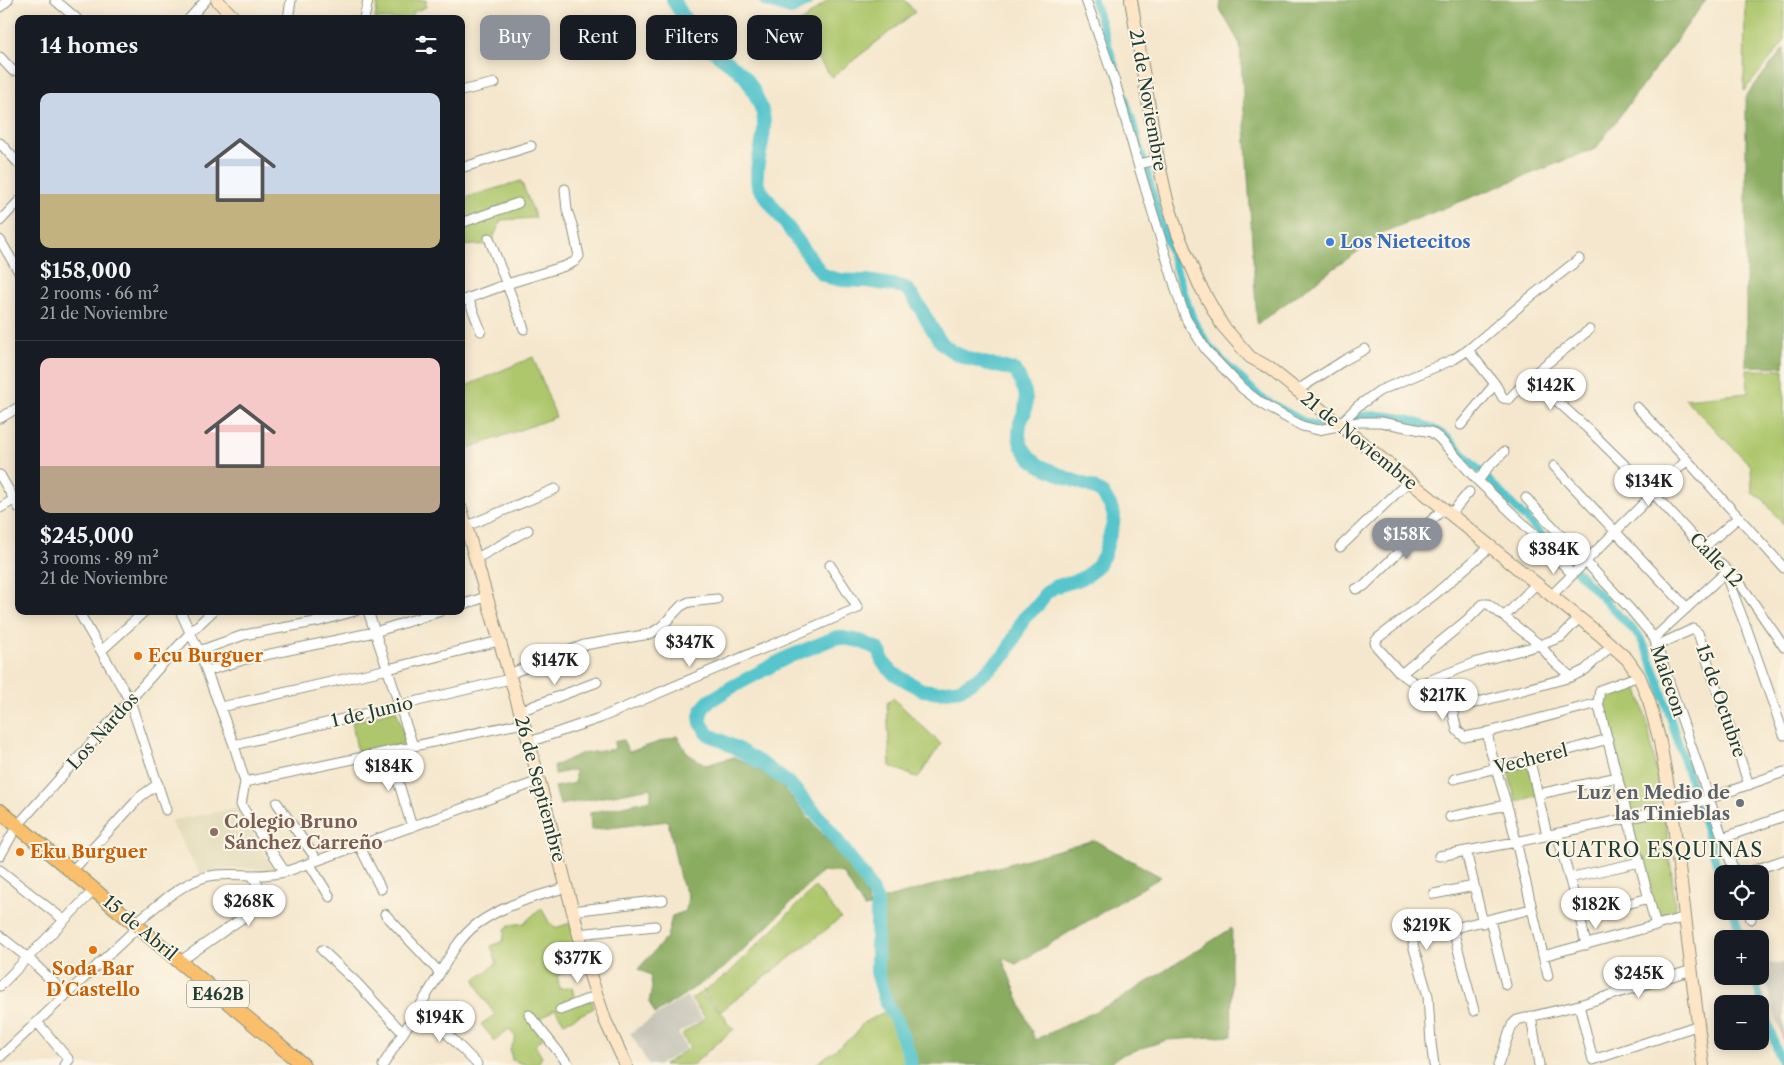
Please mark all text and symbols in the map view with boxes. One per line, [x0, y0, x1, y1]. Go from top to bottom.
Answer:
chip: Buy [480, 15, 550, 60]
chip: Rent [560, 15, 636, 60]
chip: Filters [646, 15, 737, 60]
chip: New [747, 15, 822, 60]
street label: 21 de Noviembre [1125, 27, 1171, 173]
icon: filters [412, 31, 440, 59]
text: 14 homes [40, 33, 138, 58]
icon: home [195, 125, 285, 215]
place label: Los Nietecitos [1340, 231, 1471, 253]
marker: Los Nietecitos [1324, 236, 1336, 248]
text: $158,000 [40, 258, 131, 283]
text: 2 rooms · 66 m² [40, 283, 159, 303]
text: 21 de Noviembre [40, 303, 168, 323]
pin: $142K [1516, 368, 1586, 411]
text: $142K [1527, 375, 1575, 395]
street label: 21 de Noviembre [1296, 387, 1422, 495]
icon: home [195, 391, 285, 481]
pin: $134K [1614, 464, 1684, 507]
text: $134K [1625, 471, 1673, 491]
pin: $158K [1372, 518, 1442, 560]
text: $245,000 [40, 523, 134, 548]
text: $158K [1383, 524, 1431, 544]
street label: Calle 12 [1685, 528, 1747, 592]
pin: $384K [1519, 532, 1589, 575]
text: $384K [1529, 539, 1579, 559]
text: 3 rooms · 89 m² [40, 548, 159, 568]
text: 21 de Noviembre [40, 568, 168, 588]
pin: $347K [655, 626, 725, 668]
text: $347K [666, 632, 714, 652]
street label: Malecon [1645, 642, 1691, 720]
street label: 15 de Octubre [1691, 642, 1751, 760]
pin: $147K [520, 644, 590, 686]
place label: Ecu Burguer [148, 645, 263, 667]
marker: Ecu Burguer [132, 650, 144, 662]
text: $147K [532, 650, 578, 670]
pin: $217K [1408, 678, 1478, 721]
text: $217K [1420, 685, 1466, 705]
street label: Los Nardos [63, 688, 143, 774]
street label: 1 de Junio [329, 692, 415, 732]
street label: 26 de Septiembre [510, 713, 570, 865]
street label: Vecherel [1491, 739, 1570, 779]
pin: $184K [354, 750, 424, 792]
text: $184K [365, 756, 413, 776]
place label: Luz en Medio de las Tinieblas [1577, 782, 1730, 825]
marker: Luz en Medio de las Tinieblas [1734, 797, 1746, 809]
place label: Colegio Bruno Sánchez Carreño [224, 811, 383, 854]
marker: Colegio Bruno Sánchez Carreño [208, 826, 220, 838]
district label: CUATRO ESQUINAS [1545, 838, 1763, 862]
place label: Eku Burguer [30, 841, 147, 863]
marker: Eku Burguer [14, 846, 26, 858]
map controls [1714, 865, 1769, 1050]
button: locate [1714, 865, 1769, 920]
pin: $268K [214, 884, 284, 927]
pin: $182K [1561, 888, 1631, 930]
street label: 15 de Abril [99, 891, 181, 965]
text: $268K [224, 891, 274, 911]
text: $182K [1572, 894, 1620, 914]
pin: $219K [1392, 908, 1462, 951]
text: $219K [1403, 915, 1451, 935]
button: + [1714, 930, 1769, 985]
pin: $377K [543, 942, 613, 984]
marker: Soda Bar D´Castello [87, 944, 99, 956]
text: $377K [554, 948, 602, 968]
pin: $245K [1604, 956, 1674, 999]
place label: Soda Bar D´Castello [46, 958, 140, 1001]
text: $245K [1614, 963, 1664, 983]
road number: E462B [187, 981, 249, 1008]
button: − [1714, 995, 1769, 1050]
pin: $194K [405, 1000, 475, 1043]
text: $194K [416, 1007, 464, 1027]

